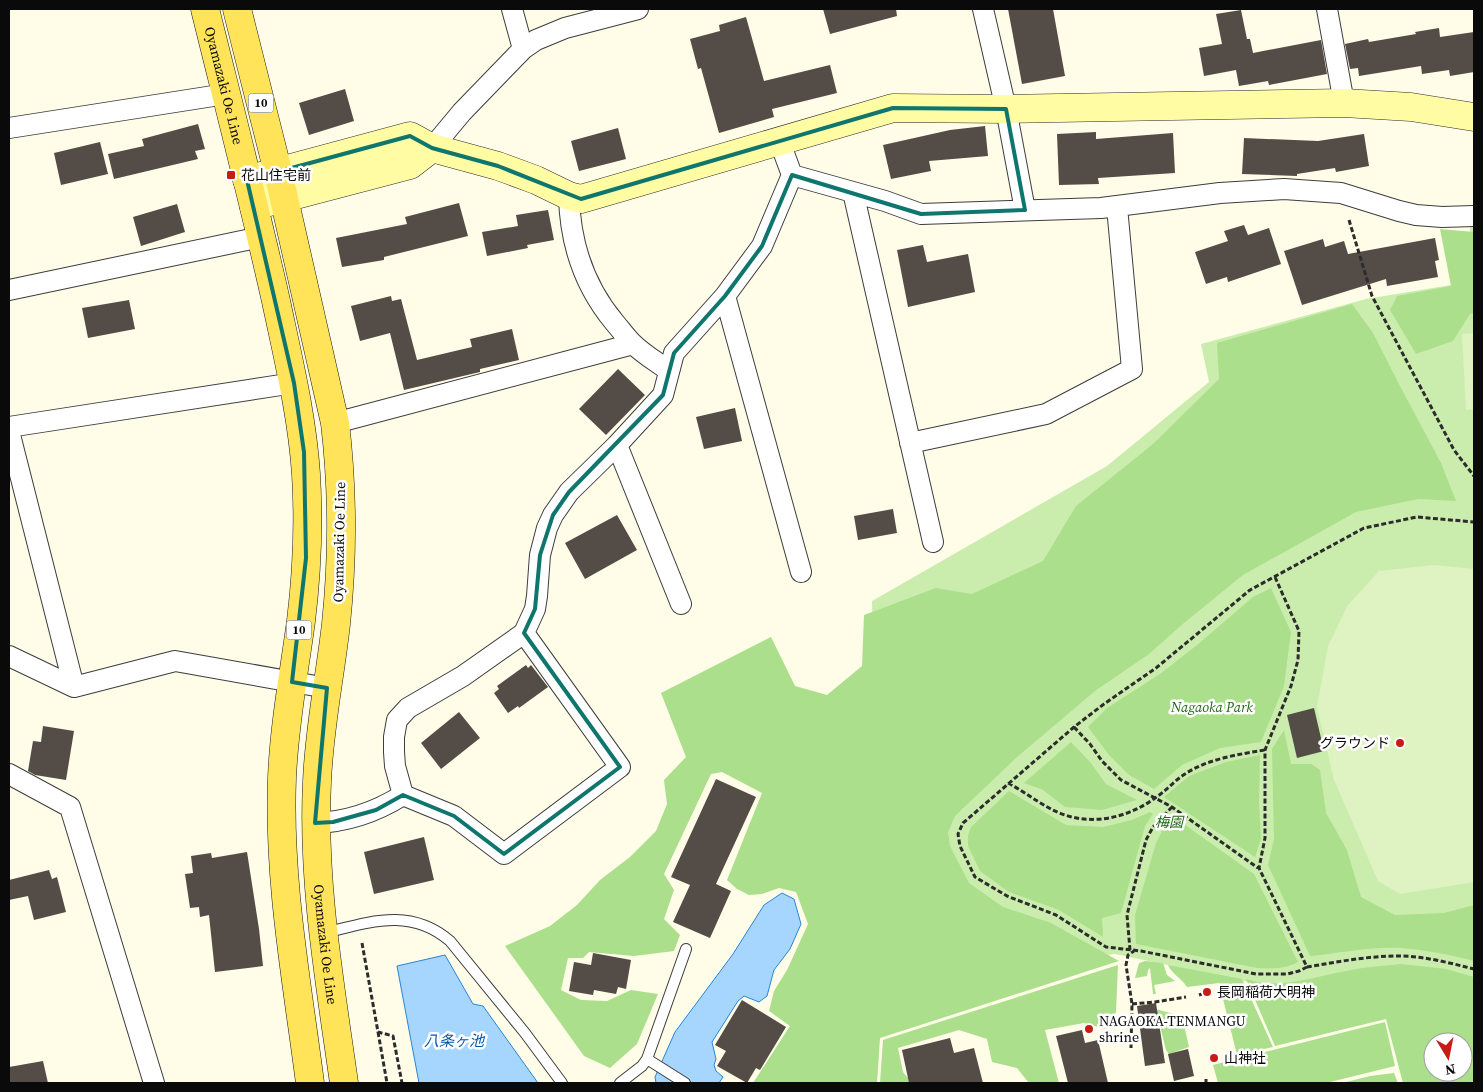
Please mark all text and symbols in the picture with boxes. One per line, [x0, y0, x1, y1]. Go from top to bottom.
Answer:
street label: Oyamazaki Oe Line [200, 25, 248, 147]
road number: 10 [248, 94, 274, 112]
place label: 花山住宅前 [241, 165, 311, 185]
marker: 花山住宅前 [225, 169, 237, 181]
street label: Oyamazaki Oe Line [328, 481, 350, 603]
road number: 10 [286, 620, 312, 640]
park label: Nagaoka Park [1170, 697, 1253, 717]
place label: グラウンド [1320, 733, 1390, 753]
marker: グラウンド [1394, 737, 1406, 749]
park label: 梅園 [1155, 812, 1185, 832]
street label: Oyamazaki Oe Line [309, 884, 343, 1006]
place label: 長岡稲荷大明神 [1217, 982, 1315, 1002]
marker: 長岡稲荷大明神 [1201, 986, 1213, 998]
place label: NAGAOKA-TENMANGU shrine [1099, 1011, 1246, 1047]
marker: NAGAOKA-TENMANGU shrine [1083, 1023, 1095, 1035]
water label: 八条ヶ池 [424, 1030, 486, 1051]
north arrow [1423, 1032, 1473, 1082]
place label: 山神社 [1224, 1048, 1266, 1068]
marker: 山神社 [1208, 1052, 1220, 1064]
text: N [1443, 1059, 1457, 1081]

